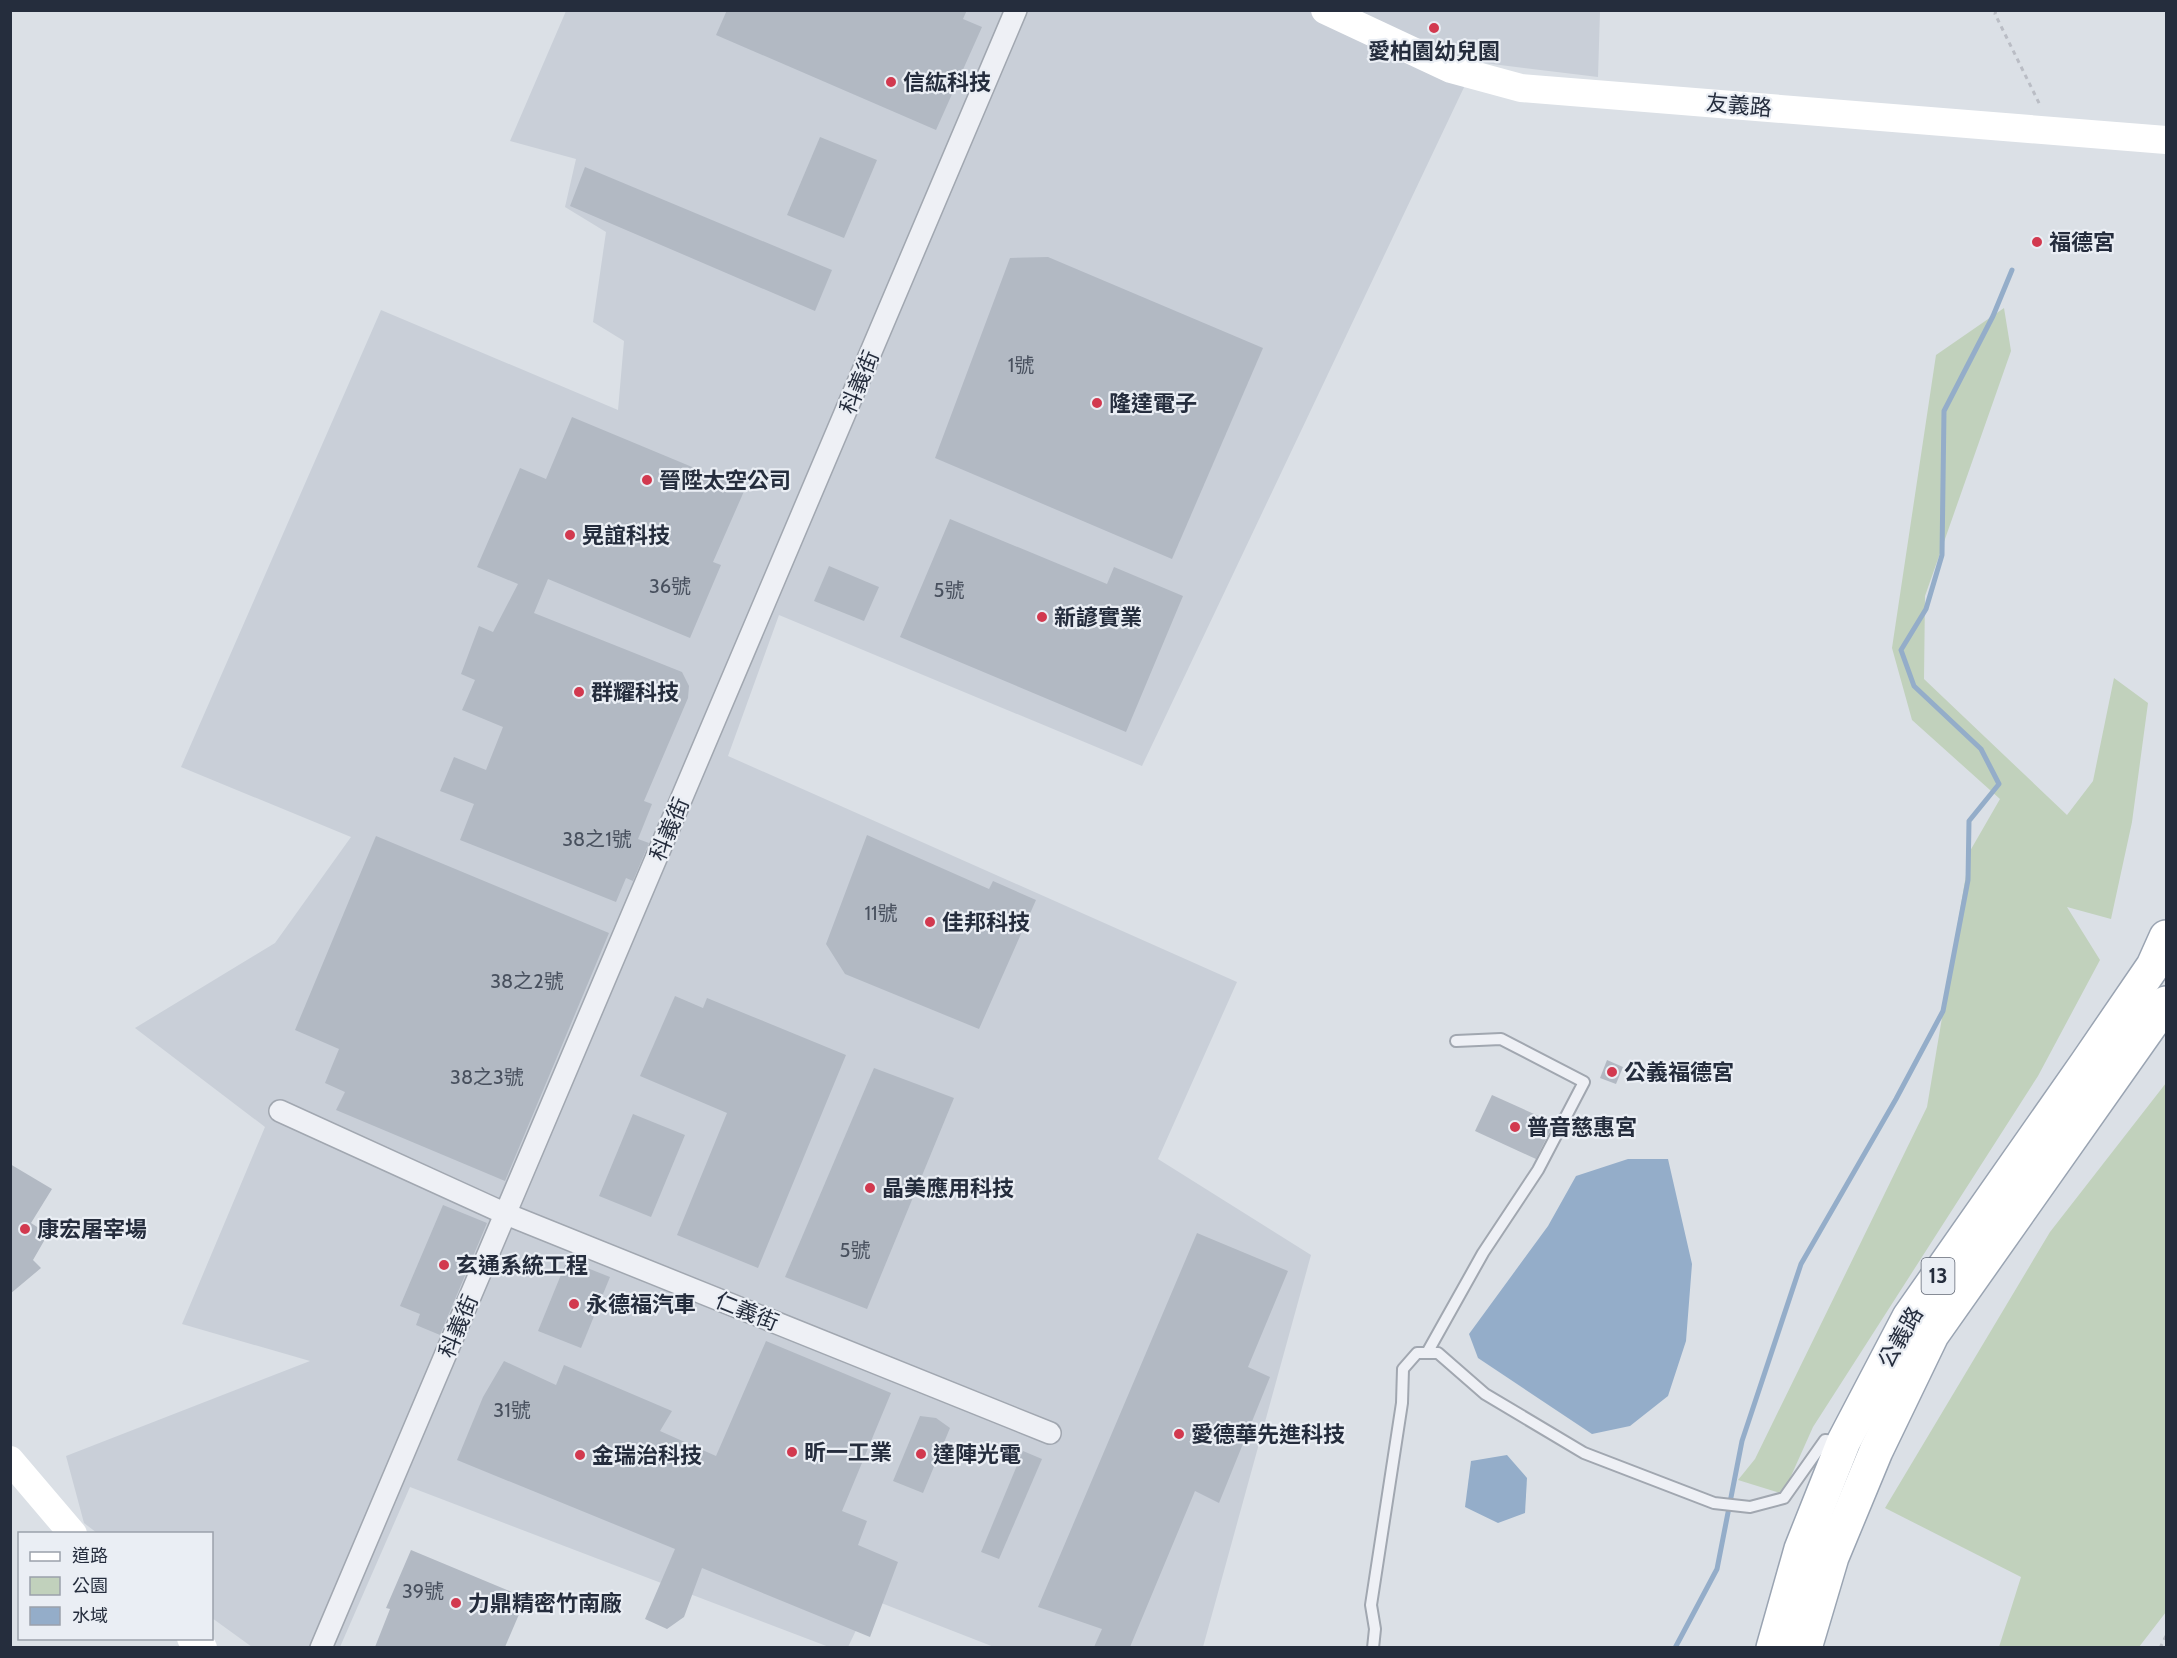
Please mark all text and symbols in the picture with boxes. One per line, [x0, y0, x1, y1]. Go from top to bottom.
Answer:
marker: 愛柏園幼兒園 [1427, 21, 1441, 35]
place label: 愛柏園幼兒園 [1368, 38, 1500, 65]
place label: 信紘科技 [903, 69, 991, 96]
marker: 信紘科技 [884, 75, 898, 89]
street label: 友義路 [1705, 89, 1773, 122]
place label: 福德宮 [2049, 229, 2115, 256]
marker: 福德宮 [2030, 235, 2044, 249]
street label: 科義街 [834, 347, 885, 418]
house number: 1號 [1008, 353, 1034, 377]
place label: 隆達電子 [1109, 390, 1197, 417]
marker: 隆達電子 [1090, 396, 1104, 410]
place label: 晉陞太空公司 [659, 467, 791, 494]
marker: 晉陞太空公司 [640, 473, 654, 487]
place label: 晃誼科技 [582, 522, 670, 549]
marker: 晃誼科技 [563, 528, 577, 542]
house number: 36號 [649, 574, 691, 598]
house number: 5號 [934, 578, 964, 602]
place label: 新諺實業 [1054, 604, 1142, 631]
marker: 新諺實業 [1035, 610, 1049, 624]
place label: 群耀科技 [591, 679, 679, 706]
marker: 群耀科技 [572, 685, 586, 699]
street label: 科義街 [644, 794, 695, 865]
house number: 38之1號 [562, 827, 632, 851]
house number: 11號 [864, 901, 898, 925]
place label: 佳邦科技 [942, 909, 1030, 936]
marker: 佳邦科技 [923, 915, 937, 929]
house number: 38之2號 [490, 969, 564, 993]
place label: 公義福德宮 [1624, 1059, 1734, 1086]
house number: 38之3號 [450, 1065, 524, 1089]
marker: 公義福德宮 [1605, 1065, 1619, 1079]
place label: 普音慈惠宮 [1527, 1114, 1637, 1141]
marker: 普音慈惠宮 [1508, 1120, 1522, 1134]
place label: 晶美應用科技 [882, 1175, 1014, 1202]
marker: 晶美應用科技 [863, 1181, 877, 1195]
place label: 康宏屠宰場 [37, 1216, 147, 1243]
marker: 康宏屠宰場 [18, 1222, 32, 1236]
house number: 5號 [840, 1238, 870, 1262]
place label: 玄通系統工程 [456, 1252, 588, 1279]
marker: 玄通系統工程 [437, 1258, 451, 1272]
road number: 13 [1922, 1258, 1954, 1294]
street label: 仁義街 [711, 1287, 782, 1336]
street label: 科義街 [433, 1291, 484, 1362]
place label: 永德福汽車 [586, 1291, 696, 1318]
marker: 永德福汽車 [567, 1297, 581, 1311]
street label: 公義路 [1872, 1302, 1929, 1373]
house number: 31號 [493, 1398, 531, 1422]
place label: 愛德華先進科技 [1191, 1421, 1345, 1448]
marker: 愛德華先進科技 [1172, 1427, 1186, 1441]
place label: 昕一工業 [804, 1439, 892, 1466]
place label: 達陣光電 [933, 1441, 1021, 1468]
place label: 金瑞治科技 [592, 1442, 702, 1469]
marker: 昕一工業 [785, 1445, 799, 1459]
marker: 達陣光電 [914, 1447, 928, 1461]
marker: 金瑞治科技 [573, 1448, 587, 1462]
legend [18, 1532, 213, 1640]
text: 道路 [72, 1545, 108, 1567]
text: 公園 [72, 1575, 108, 1597]
house number: 39號 [402, 1579, 444, 1603]
place label: 力鼎精密竹南廠 [468, 1590, 622, 1617]
marker: 力鼎精密竹南廠 [449, 1596, 463, 1610]
text: 水域 [72, 1605, 108, 1627]

